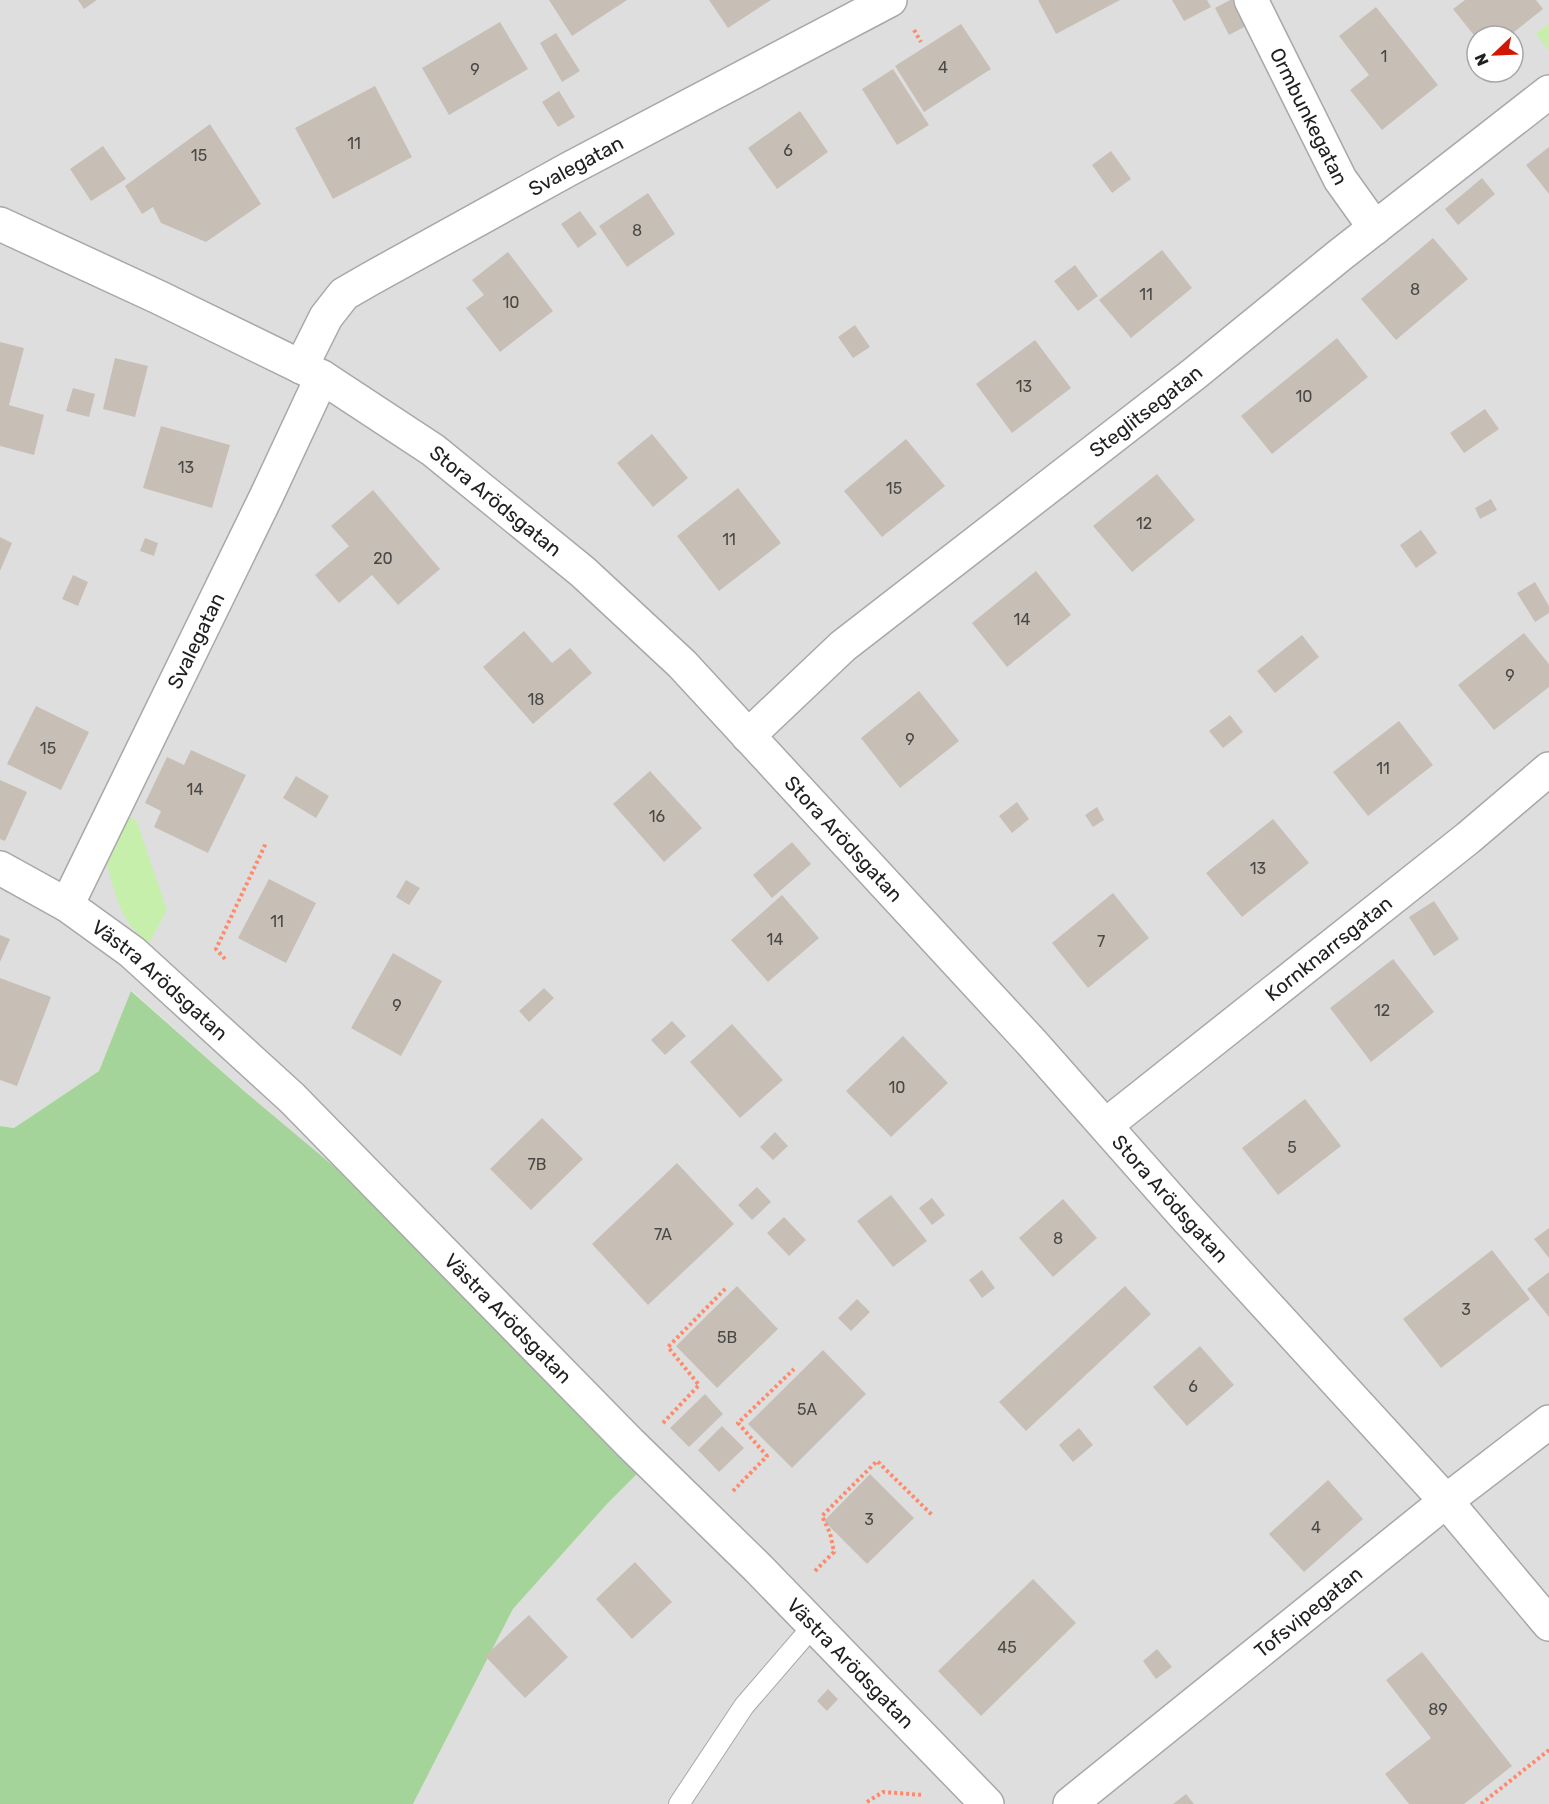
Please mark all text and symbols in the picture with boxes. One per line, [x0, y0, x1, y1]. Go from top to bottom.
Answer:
north arrow [1465, 24, 1525, 84]
street label: Ormbunkegatan [1265, 44, 1353, 189]
house number: 1 [1381, 47, 1387, 66]
text: N [1471, 51, 1493, 69]
house number: 4 [938, 58, 948, 77]
house number: 9 [470, 60, 480, 79]
street label: Svalegatan [524, 131, 627, 201]
house number: 11 [347, 134, 361, 153]
house number: 6 [783, 141, 793, 160]
house number: 15 [191, 146, 207, 165]
house number: 8 [632, 221, 642, 240]
house number: 8 [1410, 280, 1420, 299]
house number: 11 [1139, 285, 1153, 304]
house number: 10 [502, 293, 520, 312]
street label: Steglitsegatan [1085, 360, 1207, 463]
house number: 13 [1016, 377, 1032, 396]
house number: 10 [1295, 387, 1313, 406]
street label: Stora Arödsgatan [425, 440, 566, 562]
house number: 13 [178, 458, 194, 477]
house number: 15 [886, 479, 902, 498]
house number: 12 [1136, 514, 1152, 533]
house number: 11 [722, 530, 736, 549]
house number: 20 [373, 549, 393, 568]
street label: Svalegatan [162, 589, 229, 693]
house number: 14 [1014, 610, 1030, 629]
house number: 9 [1505, 666, 1515, 685]
house number: 18 [527, 690, 545, 709]
house number: 9 [905, 730, 915, 749]
house number: 15 [40, 739, 56, 758]
house number: 11 [1376, 759, 1390, 778]
street label: Stora Arödsgatan [779, 771, 908, 907]
house number: 14 [187, 780, 203, 799]
house number: 16 [649, 807, 666, 826]
house number: 13 [1250, 859, 1266, 878]
street label: Kornknarrsgatan [1260, 891, 1397, 1006]
house number: 11 [270, 912, 284, 931]
street label: Västra Arödsgatan [87, 915, 233, 1045]
house number: 14 [767, 930, 783, 949]
house number: 7 [1097, 932, 1105, 951]
house number: 9 [392, 996, 402, 1015]
house number: 12 [1374, 1001, 1390, 1020]
house number: 10 [888, 1078, 906, 1097]
street label: Stora Arödsgatan [1107, 1130, 1233, 1267]
house number: 5 [1287, 1138, 1297, 1157]
house number: 7B [528, 1155, 546, 1174]
house number: 7A [654, 1225, 672, 1244]
house number: 8 [1053, 1229, 1063, 1248]
street label: Västra Arödsgatan [439, 1249, 577, 1388]
house number: 3 [1461, 1300, 1471, 1319]
house number: 5B [717, 1328, 737, 1347]
house number: 6 [1188, 1377, 1198, 1396]
house number: 5A [797, 1400, 817, 1419]
house number: 3 [864, 1510, 874, 1529]
house number: 4 [1311, 1518, 1321, 1537]
street label: Tofsvipegatan [1250, 1561, 1367, 1663]
street label: Västra Arödsgatan [782, 1593, 919, 1733]
house number: 45 [997, 1638, 1017, 1657]
house number: 89 [1428, 1700, 1448, 1719]

